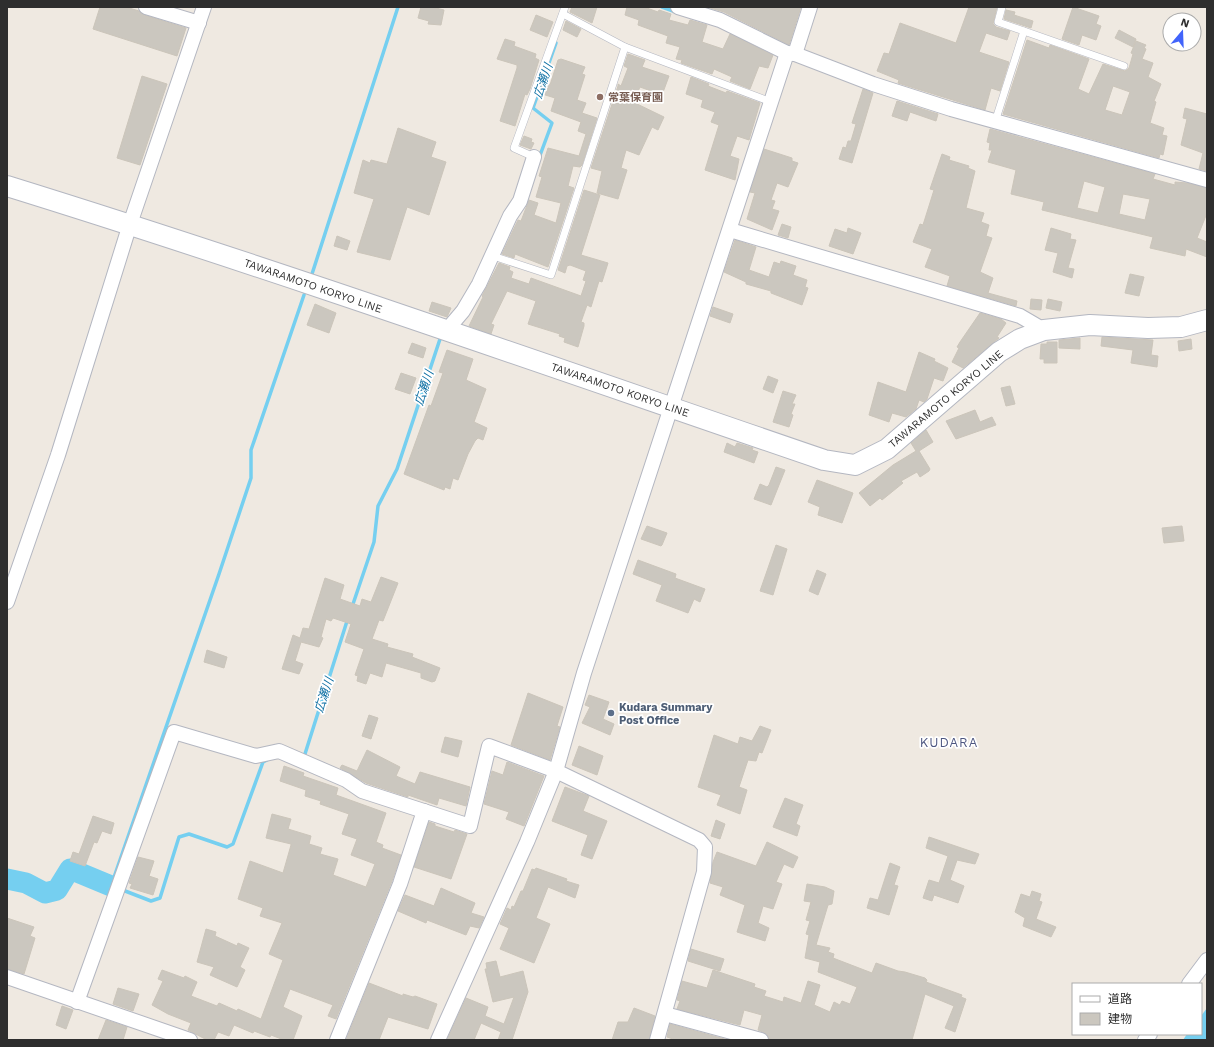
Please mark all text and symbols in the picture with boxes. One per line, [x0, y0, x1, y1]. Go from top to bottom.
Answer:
north arrow [1162, 12, 1202, 52]
text: N [1179, 16, 1191, 30]
water label: 広瀬川 [531, 60, 556, 100]
place label: 常葉保育園 [608, 91, 663, 104]
marker: 常葉保育園 [595, 92, 605, 102]
street label: TAWARAMOTO KORYO LINE [242, 256, 384, 316]
street label: TAWARAMOTO KORYO LINE [886, 347, 1006, 451]
street label: TAWARAMOTO KORYO LINE [549, 360, 691, 420]
water label: 広瀬川 [412, 367, 437, 407]
water label: 広瀬川 [312, 674, 337, 714]
place label: Kudara Summary Post Office [619, 701, 713, 727]
marker: Kudara Summary Post Office [606, 708, 616, 718]
district label: KUDARA [920, 735, 978, 750]
legend [1072, 983, 1202, 1035]
text: 道路 [1108, 992, 1132, 1006]
text: 建物 [1108, 1012, 1132, 1026]

